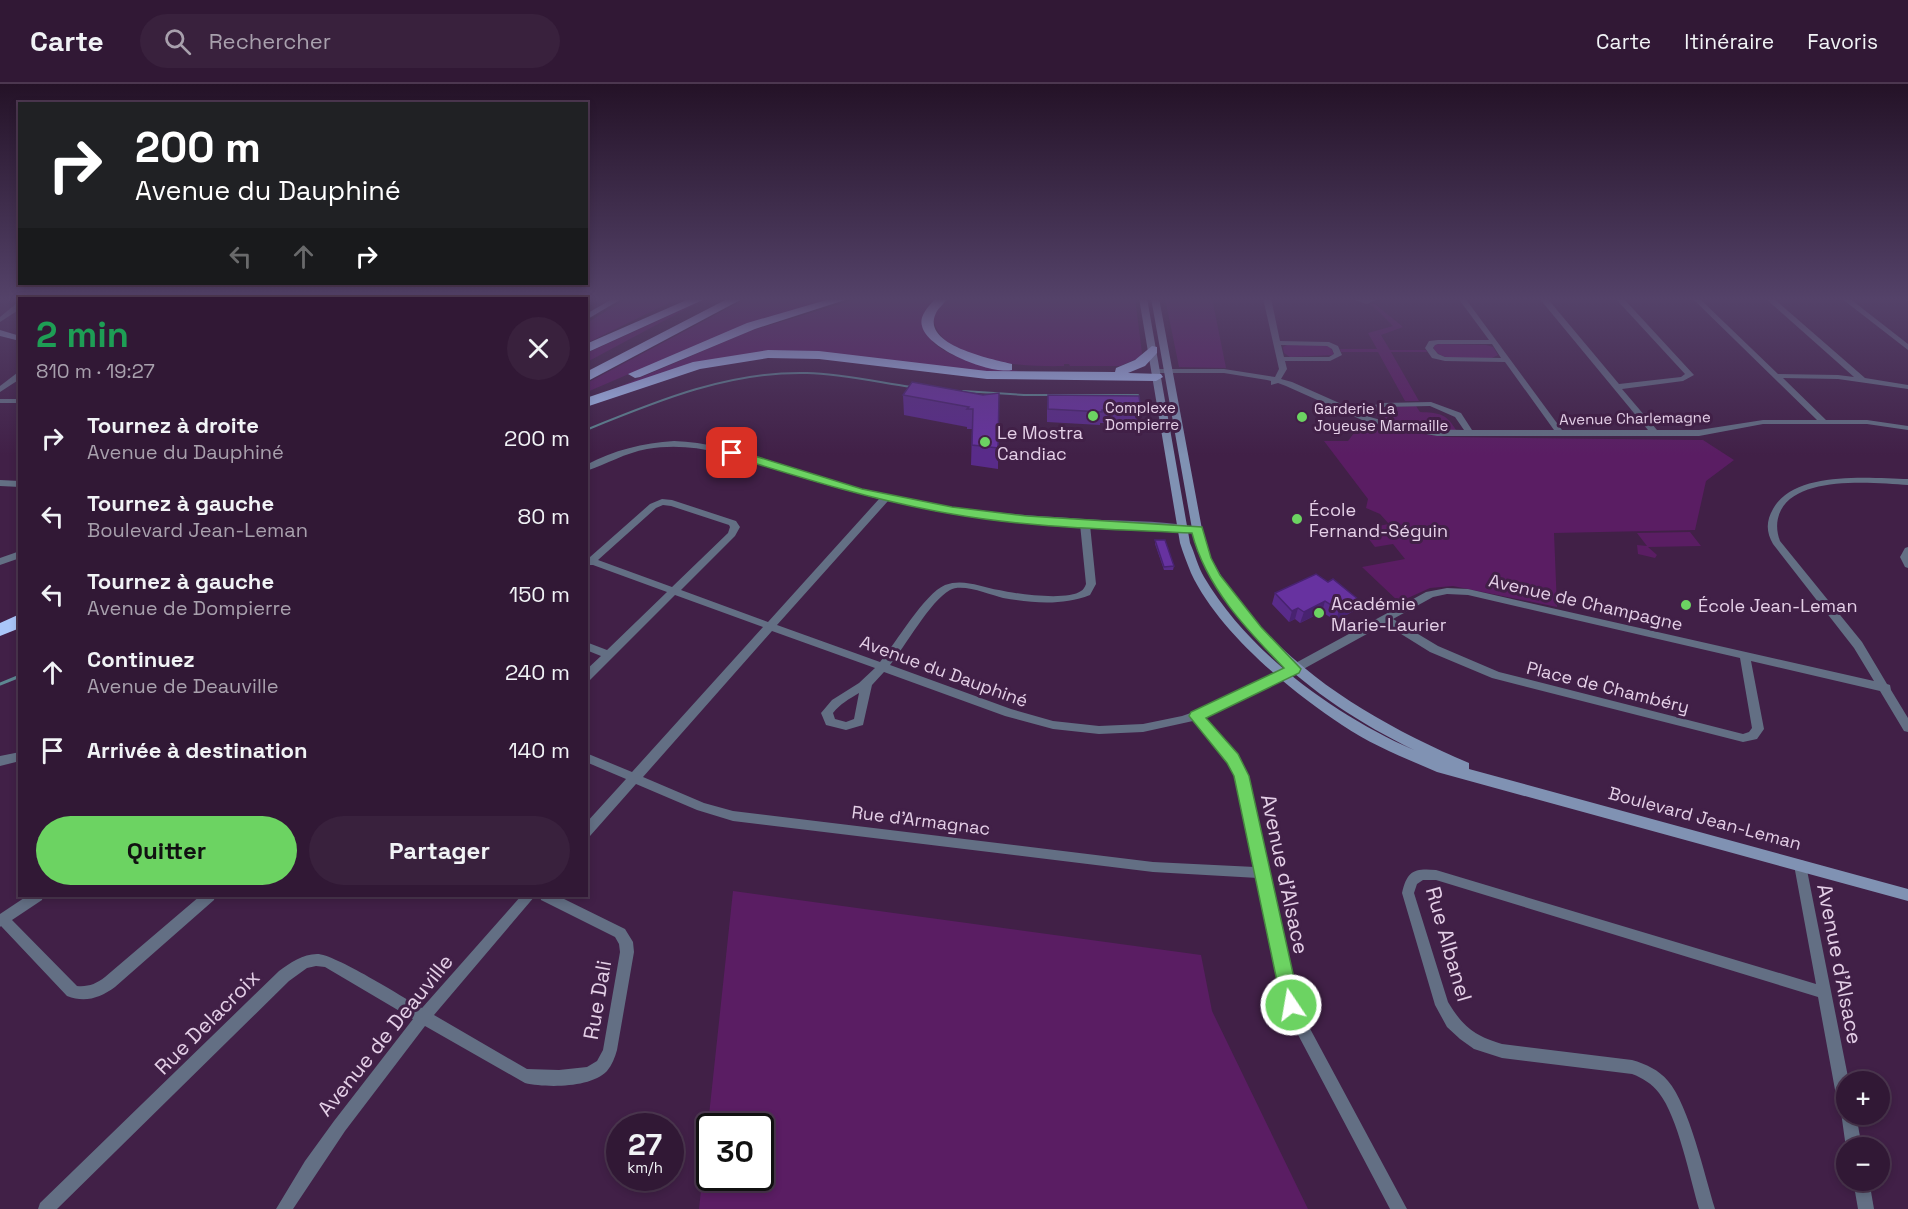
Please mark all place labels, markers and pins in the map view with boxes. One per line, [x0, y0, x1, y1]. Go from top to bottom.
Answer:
place label: Complexe Dompierre [1105, 398, 1179, 434]
place label: Garderie La Joyeuse Marmaille [1314, 399, 1448, 435]
marker: Complexe Dompierre [1086, 409, 1100, 423]
marker: Garderie La Joyeuse Marmaille [1295, 410, 1309, 424]
place label: Le Mostra Candiac [997, 421, 1083, 465]
pin [706, 427, 757, 478]
marker: Le Mostra Candiac [978, 435, 992, 449]
place label: École Fernand-Séguin [1309, 498, 1448, 542]
marker: École Fernand-Séguin [1290, 512, 1304, 526]
place label: Académie Marie-Laurier [1331, 592, 1447, 636]
place label: École Jean-Leman [1698, 594, 1857, 617]
marker: École Jean-Leman [1679, 598, 1693, 612]
marker: Académie Marie-Laurier [1312, 606, 1326, 620]

